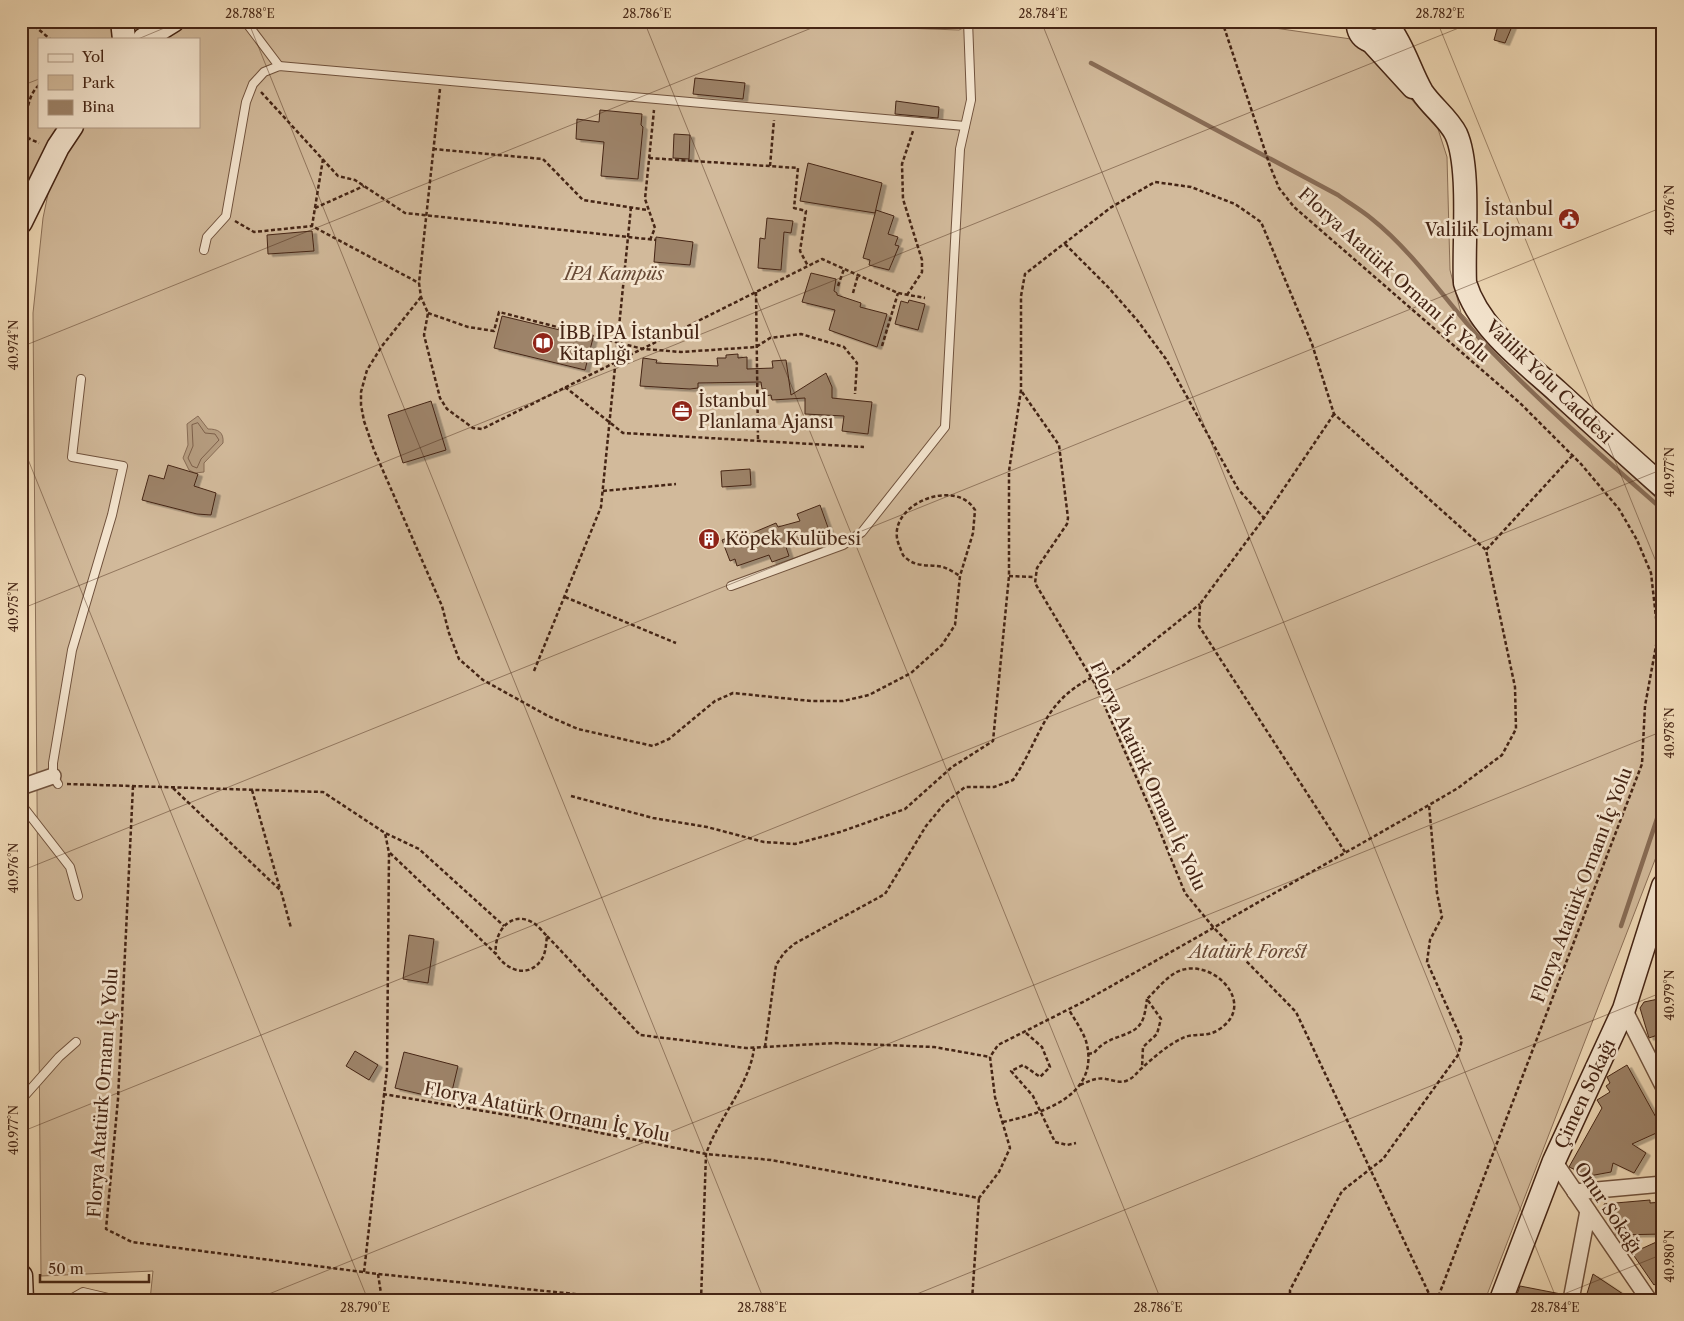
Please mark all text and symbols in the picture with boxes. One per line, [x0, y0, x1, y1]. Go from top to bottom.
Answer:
text: 28.788°E [225, 6, 275, 21]
text: 28.786°E [622, 6, 672, 21]
text: 28.784°E [1018, 6, 1068, 21]
text: 28.782°E [1415, 6, 1465, 21]
legend [38, 38, 200, 128]
text: Yol [81, 47, 105, 66]
text: Park [82, 73, 116, 92]
text: Bina [82, 97, 114, 116]
street label: Florya Atatürk Ornanı İç Yolu [1294, 182, 1495, 367]
text: 40.976°N [1662, 185, 1677, 235]
place label: İstanbul Valilik Lojmanı [1424, 197, 1554, 241]
public building icon: İstanbul Valilik Lojmanı [1557, 207, 1581, 231]
park label: İPA Kampüs [562, 262, 664, 285]
street label: Valilik Yolu Caddesi [1480, 315, 1618, 449]
text: 40.974°N [6, 320, 21, 370]
place label: İBB İPA İstanbul Kitaplığı [559, 321, 700, 365]
library icon: İBB İPA İstanbul Kitaplığı [531, 331, 555, 355]
place label: İstanbul Planlama Ajansı [698, 389, 834, 433]
office icon: İstanbul Planlama Ajansı [670, 399, 694, 423]
text: 40.977°N [1662, 447, 1677, 497]
building icon: Köpek Kulübesi [697, 527, 721, 551]
place label: Köpek Kulübesi [725, 528, 861, 550]
text: 40.975°N [6, 582, 21, 632]
street label: Florya Atatürk Ornanı İç Yolu [1085, 658, 1212, 894]
text: 40.978°N [1662, 707, 1677, 759]
street label: Florya Atatürk Ornanı İç Yolu [1526, 764, 1637, 1006]
text: 40.976°N [6, 843, 21, 893]
park label: Atatürk Forest [1186, 941, 1308, 963]
street label: Florya Atatürk Ornanı İç Yolu [82, 967, 123, 1219]
text: 40.979°N [1662, 969, 1677, 1021]
street label: Çimen Sokağı [1550, 1035, 1620, 1152]
street label: Florya Atatürk Ornanı İç Yolu [422, 1076, 672, 1147]
text: 40.977°N [6, 1105, 21, 1155]
street label: Onur Sokağı [1569, 1158, 1647, 1258]
text: 40.980°N [1662, 1230, 1677, 1282]
scale bar [40, 1251, 149, 1283]
text: 50 m [48, 1259, 84, 1278]
text: 28.790°E [340, 1300, 390, 1315]
text: 28.788°E [737, 1300, 787, 1315]
text: 28.786°E [1133, 1300, 1183, 1315]
text: 28.784°E [1530, 1300, 1580, 1315]

